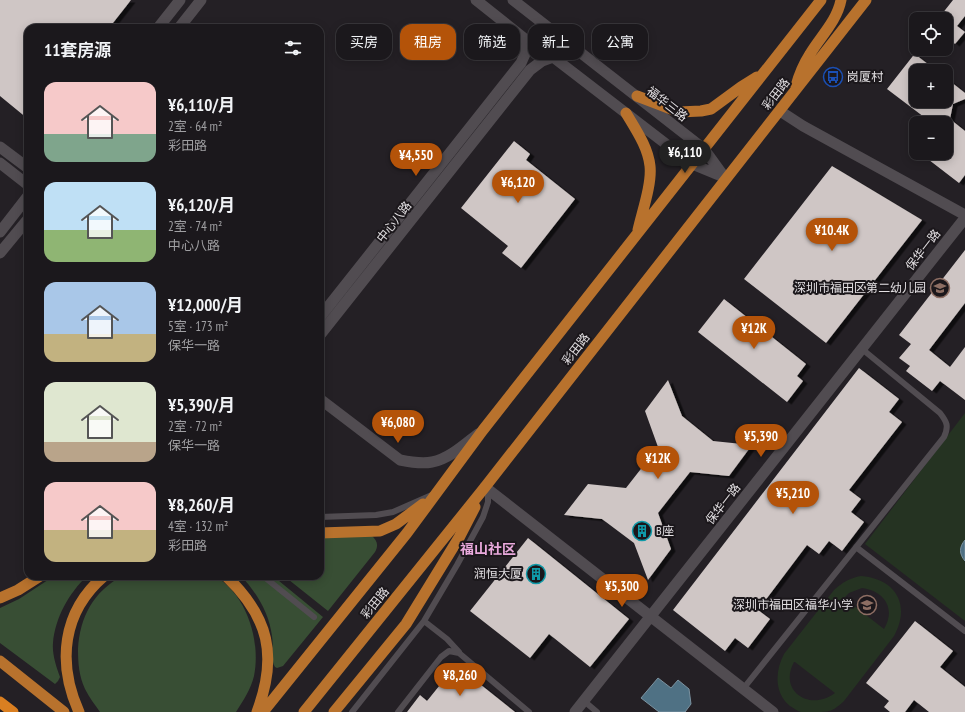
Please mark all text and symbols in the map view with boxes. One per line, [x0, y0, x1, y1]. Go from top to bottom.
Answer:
map controls [909, 12, 953, 160]
button: locate [909, 12, 953, 56]
chip: 买房 [336, 24, 392, 60]
chip: 租房 [400, 24, 456, 60]
chip: 筛选 [464, 24, 520, 60]
chip: 新上 [528, 24, 584, 60]
chip: 公寓 [592, 24, 648, 60]
icon: filters [282, 37, 304, 59]
text: 11套房源 [44, 39, 111, 61]
button: + [909, 64, 953, 108]
bus stop icon: 岗厦村 [822, 66, 844, 88]
place label: 岗厦村 [847, 69, 884, 84]
street label: 彩田路 [759, 75, 793, 112]
street label: 福华三路 [644, 83, 691, 124]
text: ¥6,110/月 [168, 94, 235, 116]
icon: home [76, 98, 124, 146]
button: − [909, 116, 953, 160]
text: 2室 · 64 m² [168, 118, 222, 135]
text: 彩田路 [168, 137, 207, 154]
pin: ¥6,110 [652, 140, 718, 174]
pin: ¥4,550 [383, 143, 449, 177]
text: ¥6,110 [668, 144, 702, 161]
text: ¥4,550 [399, 147, 433, 164]
pin: ¥6,120 [485, 170, 551, 204]
text: ¥6,120 [501, 174, 535, 191]
text: ¥6,120/月 [168, 194, 235, 216]
icon: home [76, 198, 124, 246]
street label: 中心八路 [373, 198, 414, 245]
text: 2室 · 74 m² [168, 218, 222, 235]
pin: ¥10.4K [799, 218, 865, 252]
text: ¥10.4K [815, 222, 849, 239]
street label: 保华一路 [902, 226, 943, 273]
text: 中心八路 [168, 237, 220, 254]
school or university icon: 深圳市福田区第二幼儿园 [929, 277, 951, 299]
place label: 深圳市福田区第二幼儿园 [794, 280, 926, 295]
text: ¥12,000/月 [168, 294, 243, 316]
icon: home [76, 298, 124, 346]
pin: ¥12K [730, 316, 778, 350]
text: 5室 · 173 m² [168, 318, 228, 335]
text: ¥12K [741, 320, 767, 337]
street label: 彩田路 [559, 330, 593, 367]
text: 保华一路 [168, 337, 220, 354]
text: ¥5,390/月 [168, 394, 235, 416]
icon: home [76, 398, 124, 446]
pin: ¥6,080 [365, 410, 431, 444]
text: ¥6,080 [381, 414, 415, 431]
text: 2室 · 72 m² [168, 418, 222, 435]
pin: ¥5,390 [728, 424, 794, 458]
text: ¥5,390 [744, 428, 778, 445]
text: 保华一路 [168, 437, 220, 454]
pin: ¥12K [634, 446, 682, 480]
text: ¥12K [645, 450, 671, 467]
street label: 保华一路 [702, 480, 743, 527]
pin: ¥5,210 [760, 481, 826, 515]
text: ¥5,210 [776, 485, 810, 502]
text: ¥8,260/月 [168, 494, 235, 516]
icon: home [76, 498, 124, 546]
text: 4室 · 132 m² [168, 518, 228, 535]
building icon: B座 [631, 520, 653, 542]
place label: B座 [656, 523, 674, 538]
text: 彩田路 [168, 537, 207, 554]
district label: 福山社区 [460, 540, 516, 558]
building icon: 润恒大厦 [525, 563, 547, 585]
place label: 润恒大厦 [474, 566, 522, 581]
pin: ¥5,300 [589, 574, 655, 608]
text: ¥5,300 [605, 578, 639, 595]
street label: 彩田路 [357, 584, 392, 621]
school or university icon: 深圳市福田区福华小学 [856, 594, 878, 616]
place label: 深圳市福田区福华小学 [733, 597, 853, 612]
pin: ¥8,260 [427, 663, 493, 697]
text: ¥8,260 [443, 667, 477, 684]

